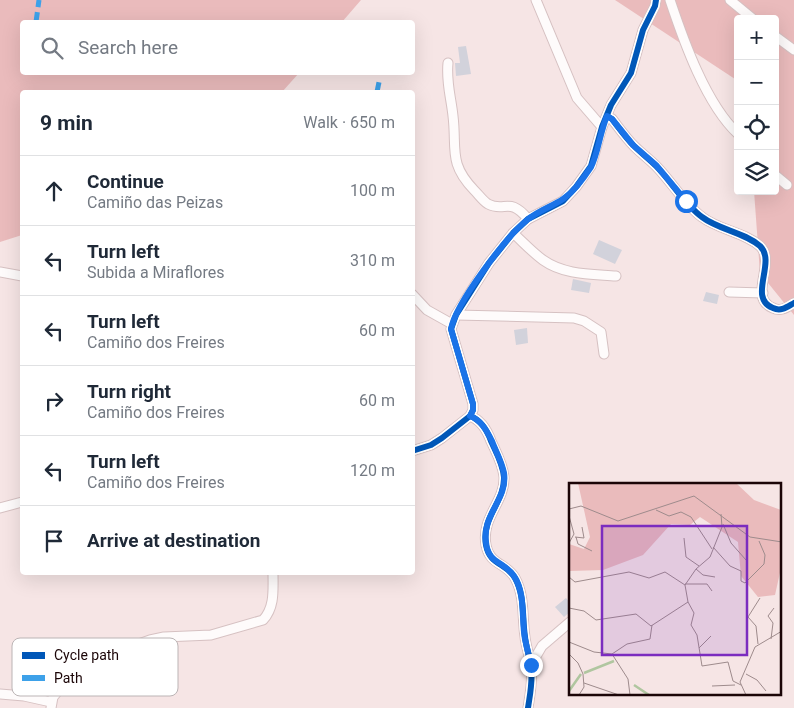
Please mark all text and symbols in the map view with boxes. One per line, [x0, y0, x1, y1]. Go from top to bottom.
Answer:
map controls [734, 15, 779, 195]
button: + [734, 15, 779, 60]
search box [20, 20, 415, 75]
icon: search [38, 34, 66, 62]
text: Search here [78, 36, 178, 59]
button: − [734, 60, 779, 105]
button: locate [734, 105, 779, 150]
text: 9 min [40, 111, 93, 135]
text: Walk · 650 m [303, 113, 395, 132]
button: layers [734, 150, 779, 195]
text: Continue [87, 170, 164, 193]
icon: ahead [40, 177, 68, 205]
text: 100 m [350, 181, 395, 200]
route start [675, 190, 698, 213]
text: Camiño das Peizas [87, 193, 223, 212]
text: Turn left [87, 240, 160, 263]
icon: left [40, 247, 68, 275]
text: 310 m [350, 251, 395, 270]
text: Subida a Miraflores [87, 263, 224, 282]
text: Turn left [87, 310, 160, 333]
icon: left [40, 317, 68, 345]
text: 60 m [359, 321, 395, 340]
text: Camiño dos Freires [87, 333, 225, 352]
text: Turn right [87, 380, 171, 403]
icon: right [40, 387, 68, 415]
text: 60 m [359, 391, 395, 410]
text: Camiño dos Freires [87, 403, 225, 422]
text: Turn left [87, 450, 160, 473]
icon: left [40, 457, 68, 485]
text: 120 m [350, 461, 395, 480]
text: Camiño dos Freires [87, 473, 225, 492]
inset map [569, 483, 782, 696]
icon: arrive [40, 527, 68, 555]
text: Arrive at destination [87, 529, 260, 552]
legend [12, 638, 178, 696]
text: Cycle path [54, 647, 119, 663]
route end [520, 654, 543, 677]
text: Path [54, 670, 83, 686]

